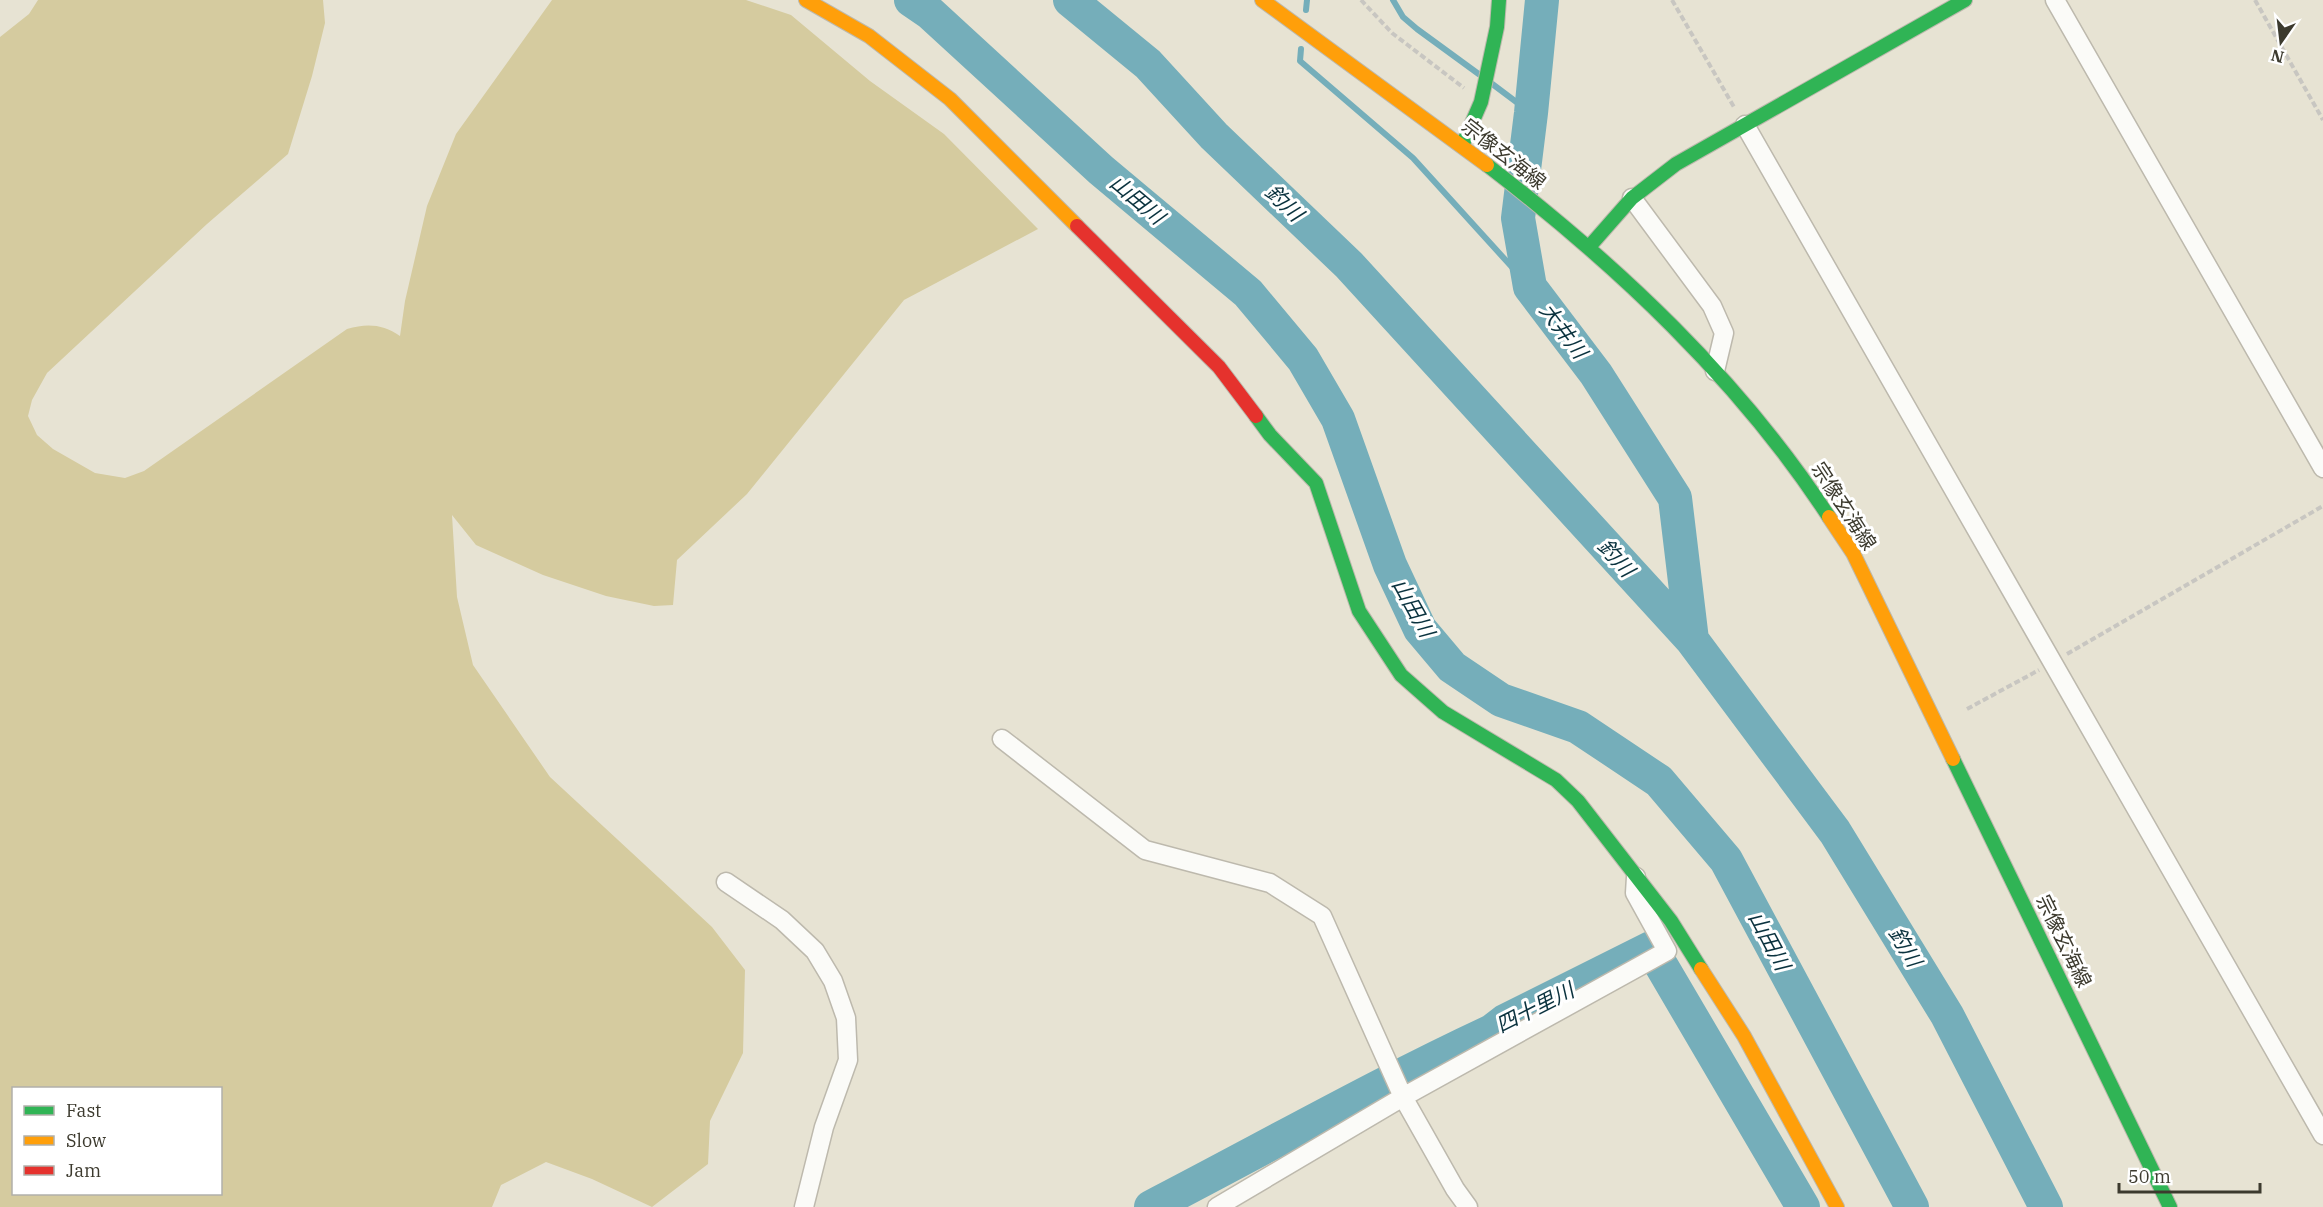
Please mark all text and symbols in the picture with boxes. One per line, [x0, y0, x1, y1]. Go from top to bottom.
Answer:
north arrow [2251, 12, 2311, 72]
text: N [2269, 45, 2286, 68]
street label: 宗像玄海線 [1457, 112, 1552, 195]
water label: 山田川 [1105, 168, 1172, 231]
water label: 釣川 [1260, 178, 1311, 228]
water label: 大井川 [1534, 297, 1595, 366]
street label: 宗像玄海線 [1806, 456, 1883, 555]
water label: 釣川 [1592, 532, 1643, 584]
water label: 山田川 [1386, 573, 1442, 644]
street label: 宗像玄海線 [2030, 890, 2099, 992]
water label: 山田川 [1743, 906, 1798, 977]
water label: 釣川 [1883, 921, 1930, 973]
water label: 四十里川 [1491, 975, 1580, 1039]
legend [12, 1087, 222, 1195]
text: Fast [66, 1099, 101, 1122]
text: Slow [66, 1129, 106, 1152]
scale bar [2119, 1156, 2260, 1194]
text: Jam [66, 1159, 101, 1182]
text: 50 m [2128, 1165, 2171, 1188]

